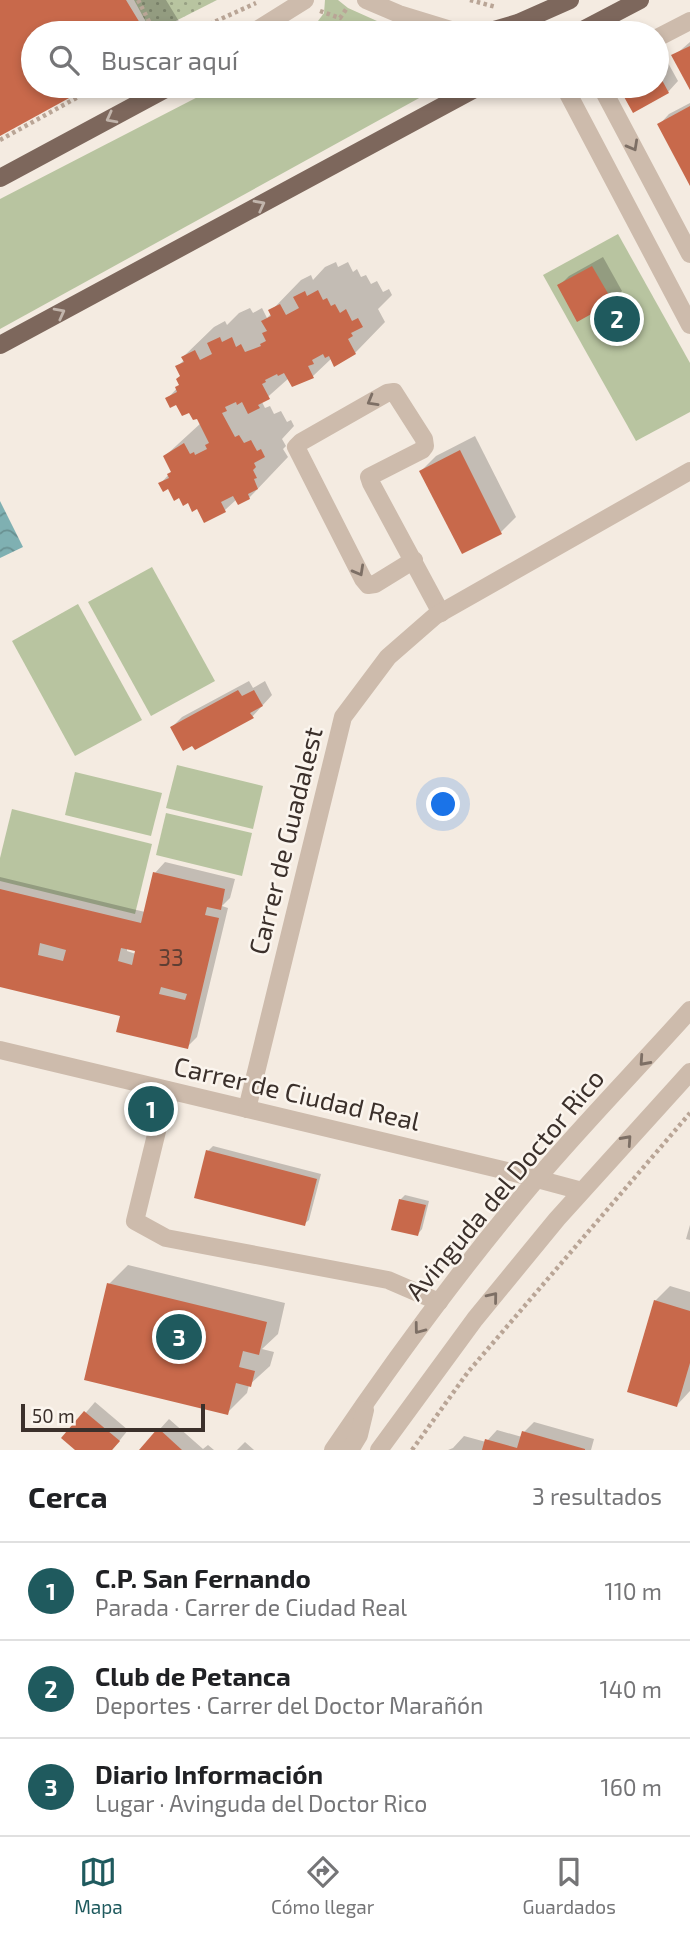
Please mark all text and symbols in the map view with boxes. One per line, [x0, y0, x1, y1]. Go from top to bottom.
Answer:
search box [21, 21, 669, 98]
icon: search [45, 41, 83, 79]
text: Buscar aquí [101, 44, 238, 75]
one-way arrow [106, 110, 118, 123]
one-way arrow [624, 139, 638, 152]
one-way arrow [253, 199, 265, 213]
pin: 2 [594, 293, 640, 345]
one-way arrow [53, 308, 65, 321]
one-way arrow [367, 393, 380, 406]
one-way arrow [351, 563, 364, 576]
street label: Carrer de Guadalest [241, 724, 328, 958]
your location [426, 787, 460, 821]
house number: 33 [158, 943, 184, 971]
street label: Carrer de Ciudad Real [171, 1049, 424, 1136]
one-way arrow [640, 1053, 652, 1066]
street label: Avinguda del Doctor Rico [398, 1062, 610, 1306]
pin: 1 [128, 1083, 174, 1135]
one-way arrow [619, 1135, 632, 1148]
one-way arrow [485, 1293, 497, 1306]
pin: 3 [156, 1311, 202, 1363]
one-way arrow [414, 1322, 427, 1334]
scale bar [21, 1401, 205, 1433]
text: 50 m [32, 1404, 75, 1427]
text: Cerca [28, 1478, 108, 1514]
text: 3 resultados [532, 1482, 662, 1510]
text: C.P. San Fernando [95, 1562, 311, 1593]
text: 1 [46, 1577, 56, 1605]
text: 110 m [605, 1577, 662, 1605]
text: Parada · Carrer de Ciudad Real [95, 1593, 407, 1621]
text: Club de Petanca [95, 1660, 291, 1691]
text: 2 [44, 1675, 58, 1703]
text: 140 m [600, 1675, 662, 1703]
text: Deportes · Carrer del Doctor Marañón [95, 1691, 483, 1719]
text: Diario Información [95, 1758, 323, 1789]
text: 3 [44, 1773, 58, 1801]
text: 160 m [601, 1773, 662, 1801]
text: Lugar · Avinguda del Doctor Rico [95, 1789, 427, 1817]
tab: Mapa [74, 1853, 123, 1918]
tab: Cómo llegar [271, 1853, 374, 1918]
tab: Guardados [523, 1853, 616, 1918]

